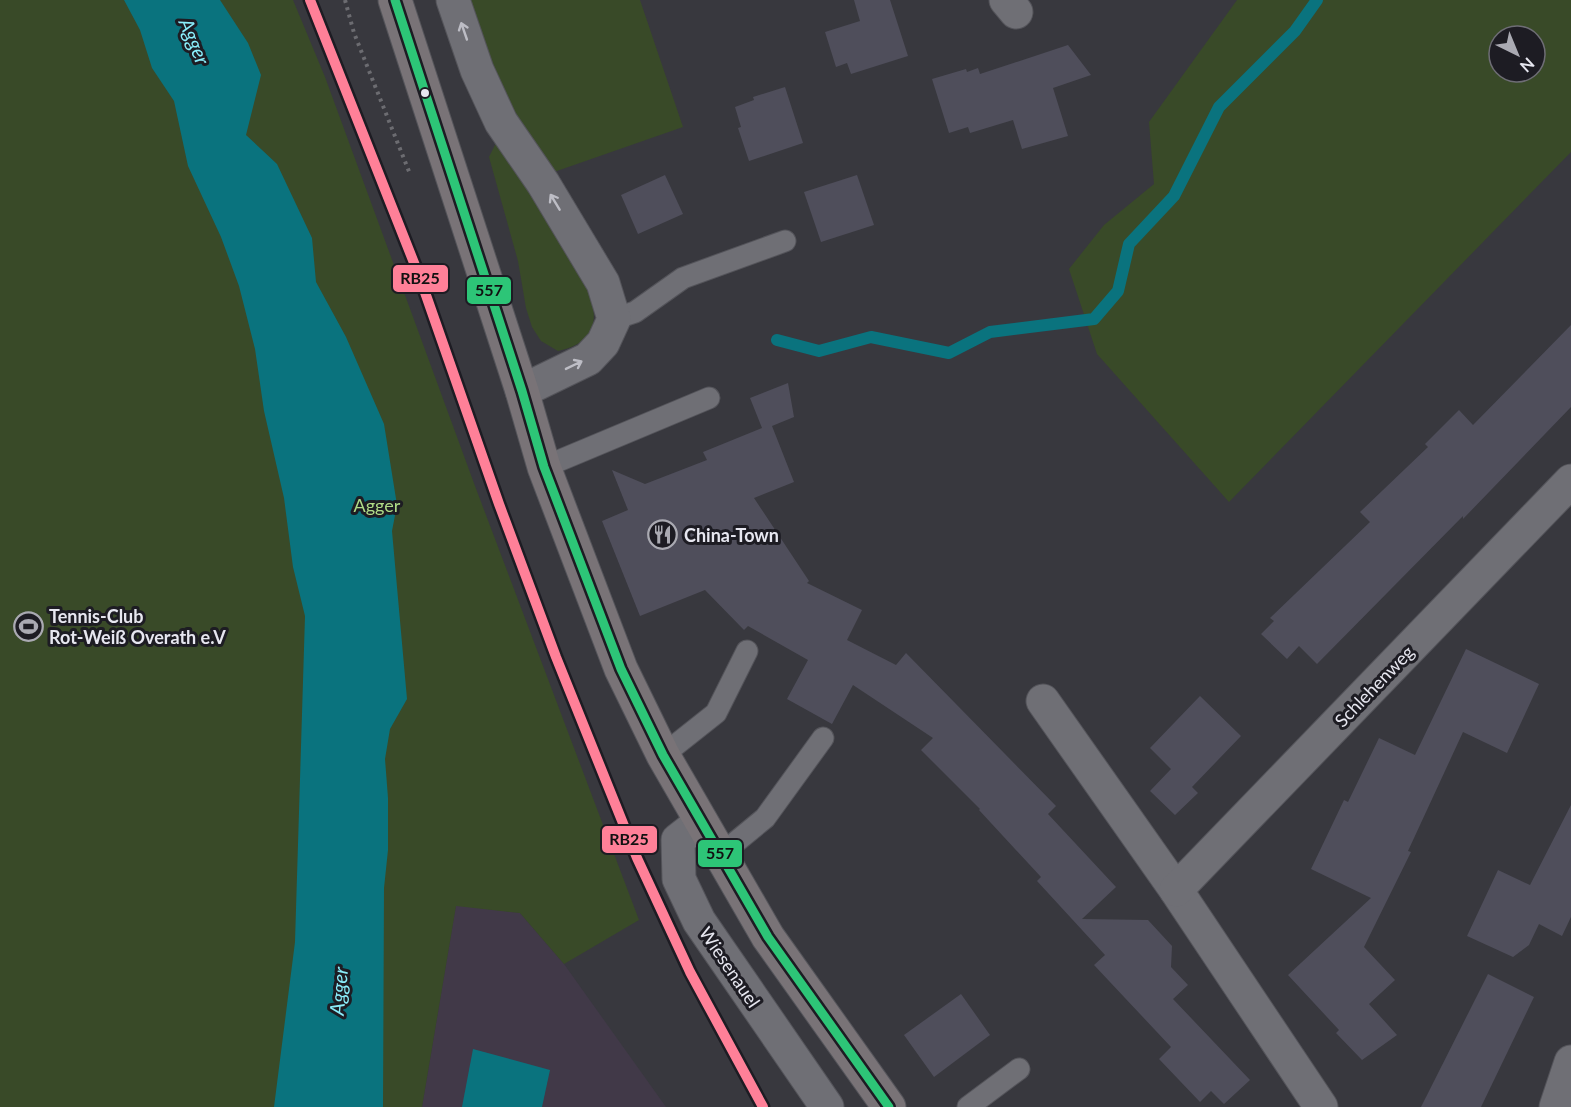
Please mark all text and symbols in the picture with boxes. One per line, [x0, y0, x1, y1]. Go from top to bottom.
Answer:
water label: Agger [174, 13, 216, 69]
one-way arrow [457, 22, 468, 41]
north arrow [1487, 24, 1547, 84]
text: N [1517, 54, 1539, 76]
unlabelled marker [419, 87, 431, 99]
one-way arrow [548, 194, 560, 211]
line badge: RB25 [392, 264, 449, 293]
text: RB25 [400, 268, 440, 287]
line badge: 557 [466, 276, 512, 305]
text: 557 [475, 280, 503, 299]
one-way arrow [565, 359, 583, 371]
park label: Agger [354, 494, 401, 516]
restaurant icon: China-Town [647, 519, 679, 551]
place label: China-Town [684, 524, 779, 546]
place label: Tennis-Club Rot-Weiß Overath e.V [49, 605, 226, 648]
sports icon: Tennis-Club Rot-Weiß Overath e.V [12, 610, 44, 642]
street label: Schlehenweg [1330, 641, 1418, 731]
line badge: RB25 [601, 825, 658, 854]
text: RB25 [609, 829, 649, 848]
line badge: 557 [697, 839, 743, 868]
text: 557 [706, 843, 734, 862]
street label: Wiesenauel [695, 923, 765, 1011]
water label: Agger [324, 965, 352, 1017]

